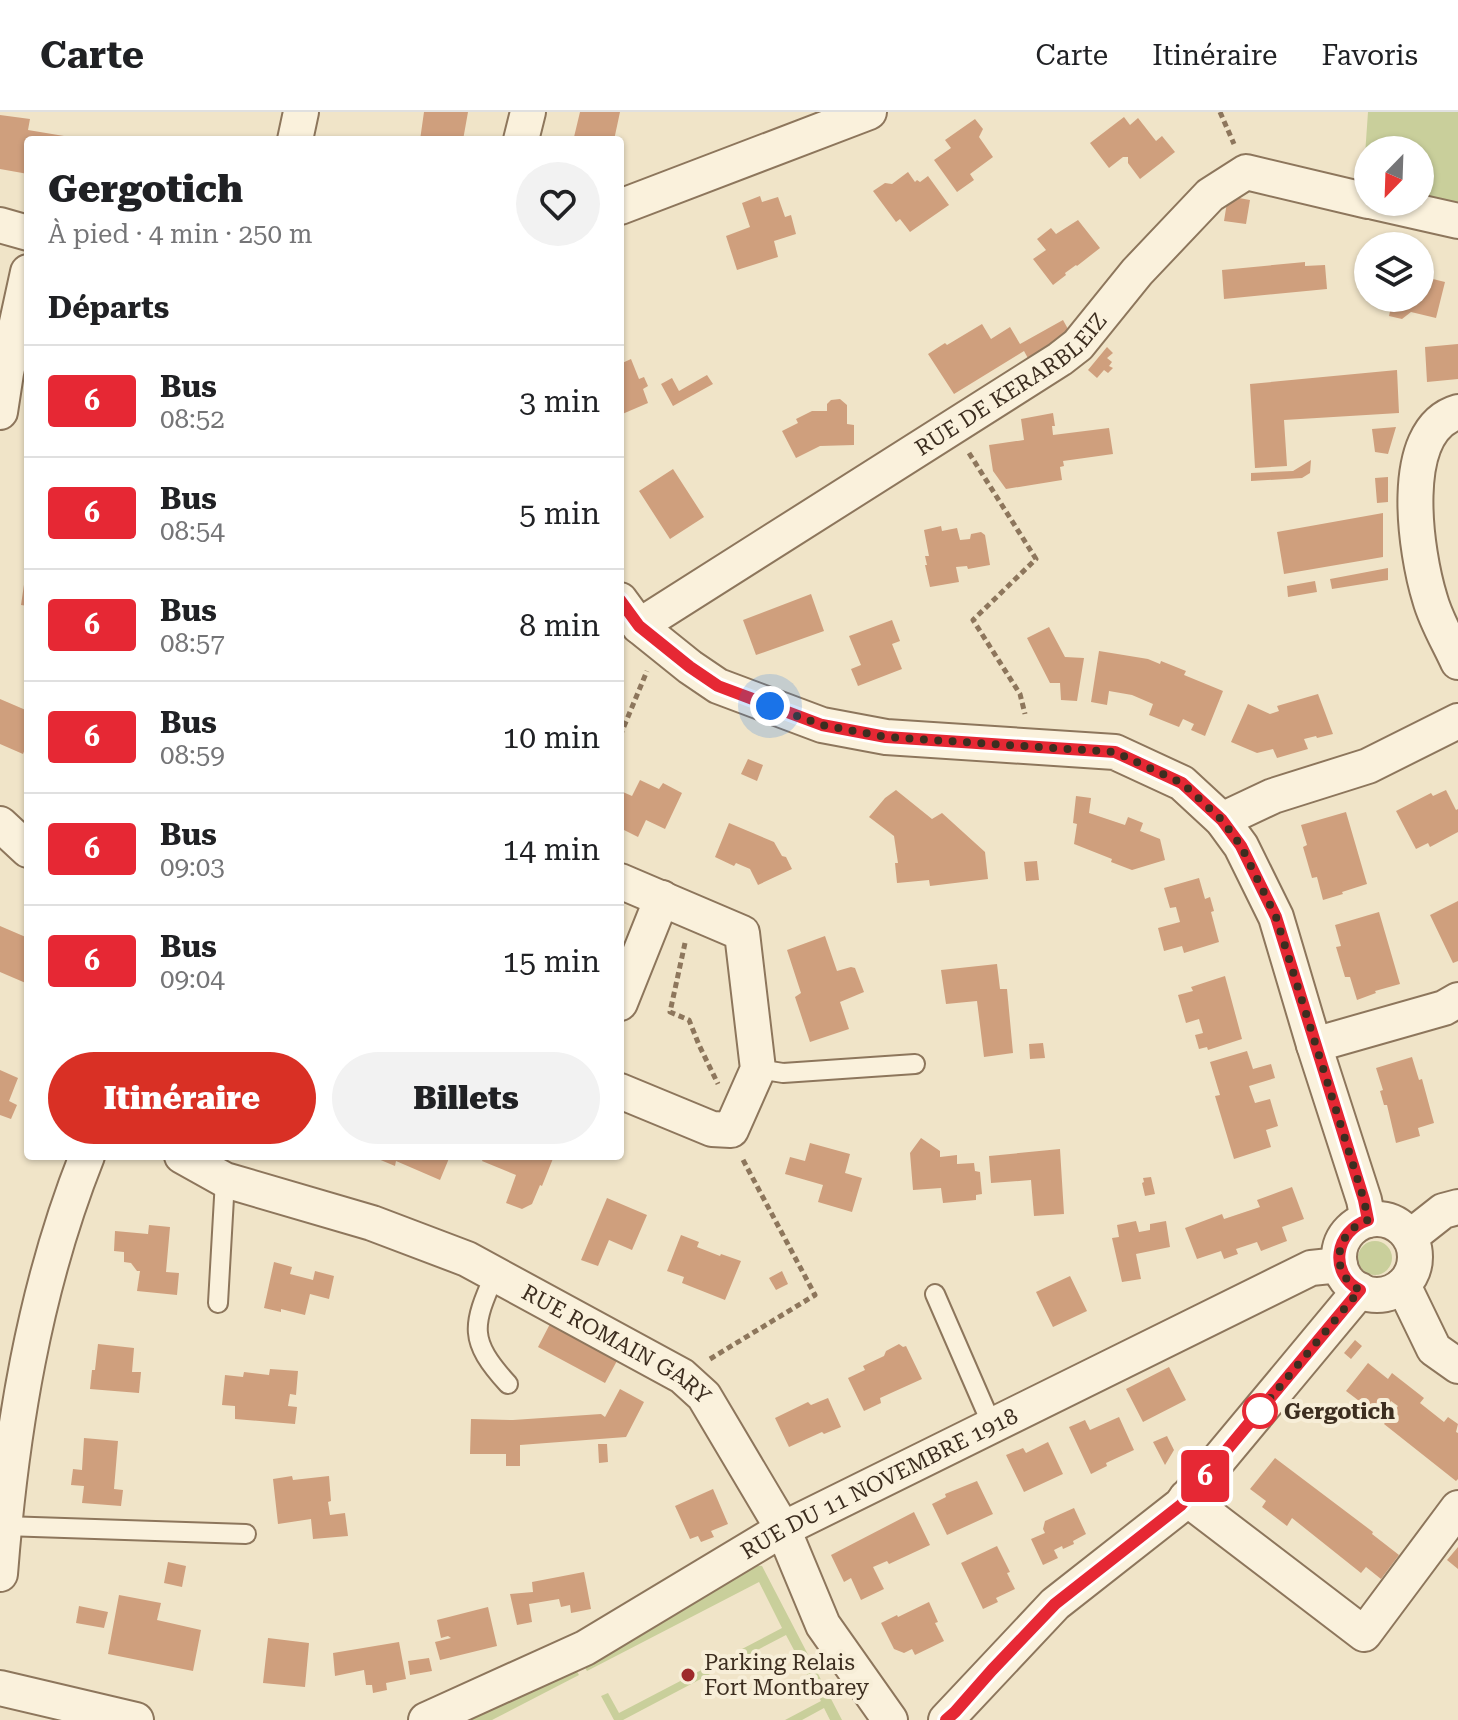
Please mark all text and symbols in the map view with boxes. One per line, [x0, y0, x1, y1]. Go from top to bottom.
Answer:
text: Carte [40, 33, 144, 77]
text: Carte [1035, 39, 1108, 72]
text: Itinéraire [1152, 39, 1277, 72]
text: Favoris [1321, 39, 1418, 72]
north arrow [1354, 136, 1434, 216]
map controls [1354, 136, 1434, 312]
button: heart [516, 162, 600, 246]
text: Gergotich [48, 167, 243, 211]
text: À pied · 4 min · 250 m [48, 219, 312, 249]
button: layers [1354, 232, 1434, 312]
text: Départs [48, 290, 169, 325]
street label: RUE DE KERARBLEIZ [910, 308, 1111, 460]
text: Bus [160, 369, 217, 404]
text: 6 [84, 384, 100, 417]
text: 3 min [519, 384, 600, 419]
text: 08:52 [160, 404, 225, 434]
text: Bus [160, 481, 217, 516]
text: 6 [84, 496, 100, 529]
text: 5 min [519, 496, 600, 531]
text: 08:54 [160, 516, 225, 546]
text: Bus [160, 593, 217, 628]
text: 6 [84, 608, 100, 641]
text: 8 min [519, 608, 600, 643]
text: 08:57 [160, 628, 225, 658]
your location [750, 686, 790, 726]
text: Bus [160, 705, 217, 740]
text: 6 [84, 720, 100, 753]
text: 10 min [503, 720, 600, 755]
text: 08:59 [160, 740, 225, 770]
text: Bus [160, 817, 217, 852]
text: 6 [84, 832, 100, 865]
text: 14 min [503, 832, 600, 867]
text: 09:03 [160, 852, 225, 882]
text: Bus [160, 929, 217, 964]
text: 6 [84, 944, 100, 977]
text: 15 min [503, 944, 600, 979]
text: 09:04 [160, 964, 225, 994]
button: Itinéraire [48, 1052, 316, 1144]
button: Billets [332, 1052, 600, 1144]
street label: RUE ROMAIN GARY [518, 1279, 716, 1409]
marker: Gergotich [1243, 1394, 1277, 1428]
place label: Gergotich [1284, 1399, 1395, 1424]
street label: RUE DU 11 NOVEMBRE 1918 [736, 1403, 1022, 1564]
line badge: 6 [1179, 1450, 1231, 1502]
text: 6 [1197, 1459, 1213, 1492]
place label: Parking Relais Fort Montbarey [704, 1650, 869, 1700]
marker: Parking Relais Fort Montbarey [679, 1666, 697, 1684]

